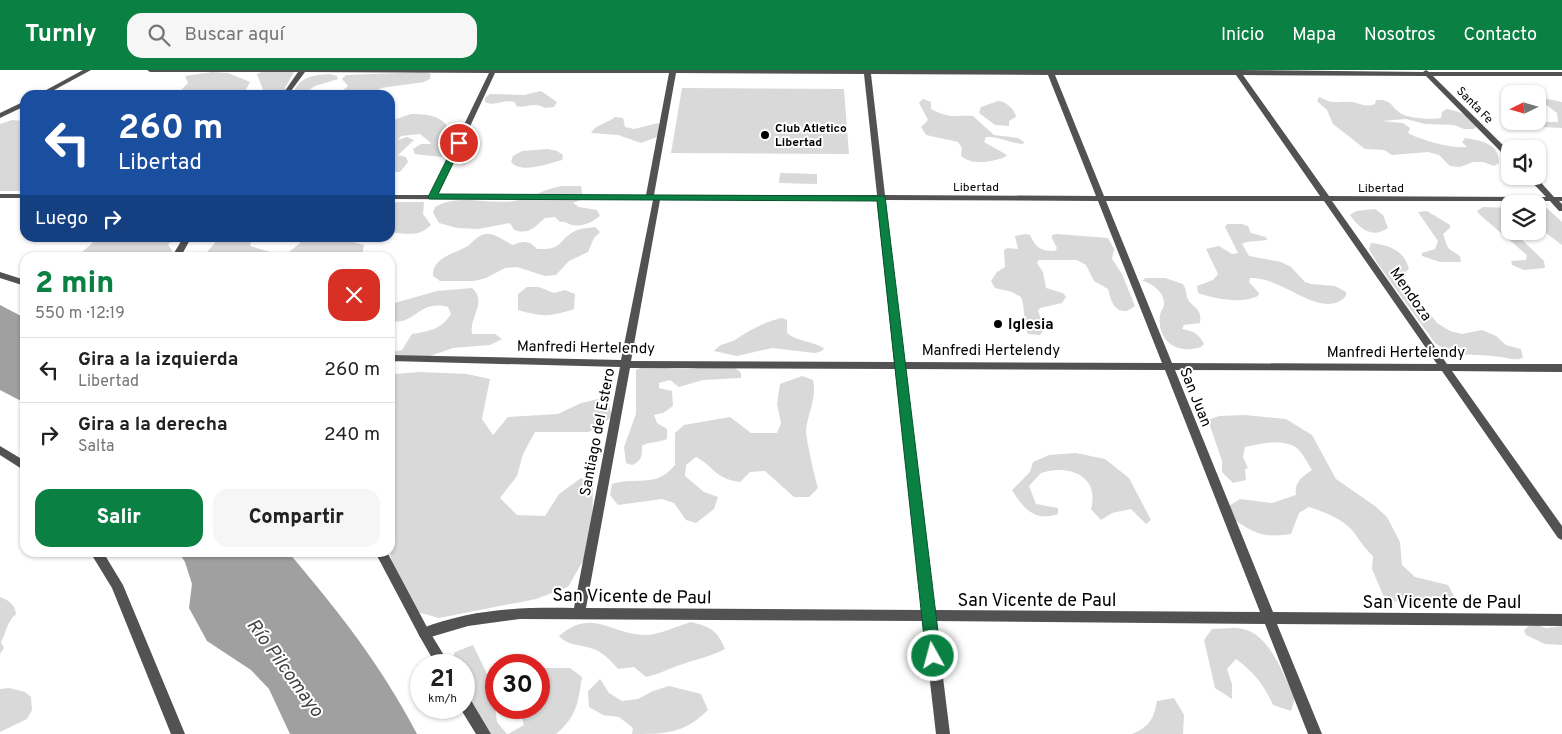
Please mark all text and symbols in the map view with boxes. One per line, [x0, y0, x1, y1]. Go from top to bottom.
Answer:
search box [127, 13, 477, 58]
text: Turnly [25, 20, 97, 50]
icon: search [145, 21, 173, 49]
text: Buscar aquí [185, 23, 284, 47]
text: Inicio [1221, 24, 1264, 47]
text: Mapa [1292, 24, 1336, 47]
text: Nosotros [1364, 24, 1436, 47]
text: Contacto [1464, 24, 1537, 47]
street label: Santa Fe [1452, 84, 1496, 128]
north arrow [1501, 85, 1546, 130]
map controls [1501, 85, 1546, 240]
text: 260 m [118, 107, 223, 151]
icon: left [35, 110, 100, 175]
place label: Club Atletico Libertad [775, 121, 847, 151]
pin [438, 122, 480, 164]
icon: arrive [445, 129, 473, 157]
marker: Club Atletico Libertad [759, 129, 771, 141]
button: sound [1501, 140, 1546, 185]
text: Libertad [118, 150, 202, 177]
street label: Libertad [953, 180, 999, 196]
street label: Libertad [1358, 181, 1404, 197]
button: layers [1501, 195, 1546, 240]
icon: right [98, 205, 126, 233]
text: Luego [35, 207, 88, 231]
street label: Mendoza [1384, 264, 1435, 325]
text: 2 min [35, 266, 114, 303]
button: close [328, 269, 380, 321]
text: 550 m · 12:19 [35, 304, 125, 324]
place label: Iglesia [1008, 316, 1054, 335]
marker: Iglesia [992, 318, 1004, 330]
street label: Manfredi Hertelendy [517, 338, 655, 359]
street label: Manfredi Hertelendy [922, 342, 1060, 361]
street label: Manfredi Hertelendy [1327, 344, 1465, 363]
text: Gira a la izquierda [78, 348, 238, 372]
icon: left [35, 356, 63, 384]
text: 260 m [324, 358, 380, 382]
street label: San Juan [1174, 365, 1215, 430]
street label: Santiago del Estero [577, 367, 620, 498]
text: Libertad [78, 372, 139, 392]
text: Gira a la derecha [78, 413, 228, 437]
icon: right [35, 421, 63, 449]
text: 240 m [324, 423, 380, 447]
text: Salta [78, 437, 115, 457]
button: Salir [35, 489, 203, 547]
button: Compartir [213, 489, 380, 547]
street label: San Vicente de Paul [552, 585, 712, 610]
street label: San Vicente de Paul [957, 590, 1117, 613]
street label: San Vicente de Paul [1362, 592, 1522, 615]
water label: Río Pilcomayo [241, 614, 329, 723]
position arrow [906, 629, 958, 681]
speed limit sign: 30 [485, 654, 550, 719]
text: 21 [430, 664, 455, 696]
text: km/h [428, 691, 457, 707]

